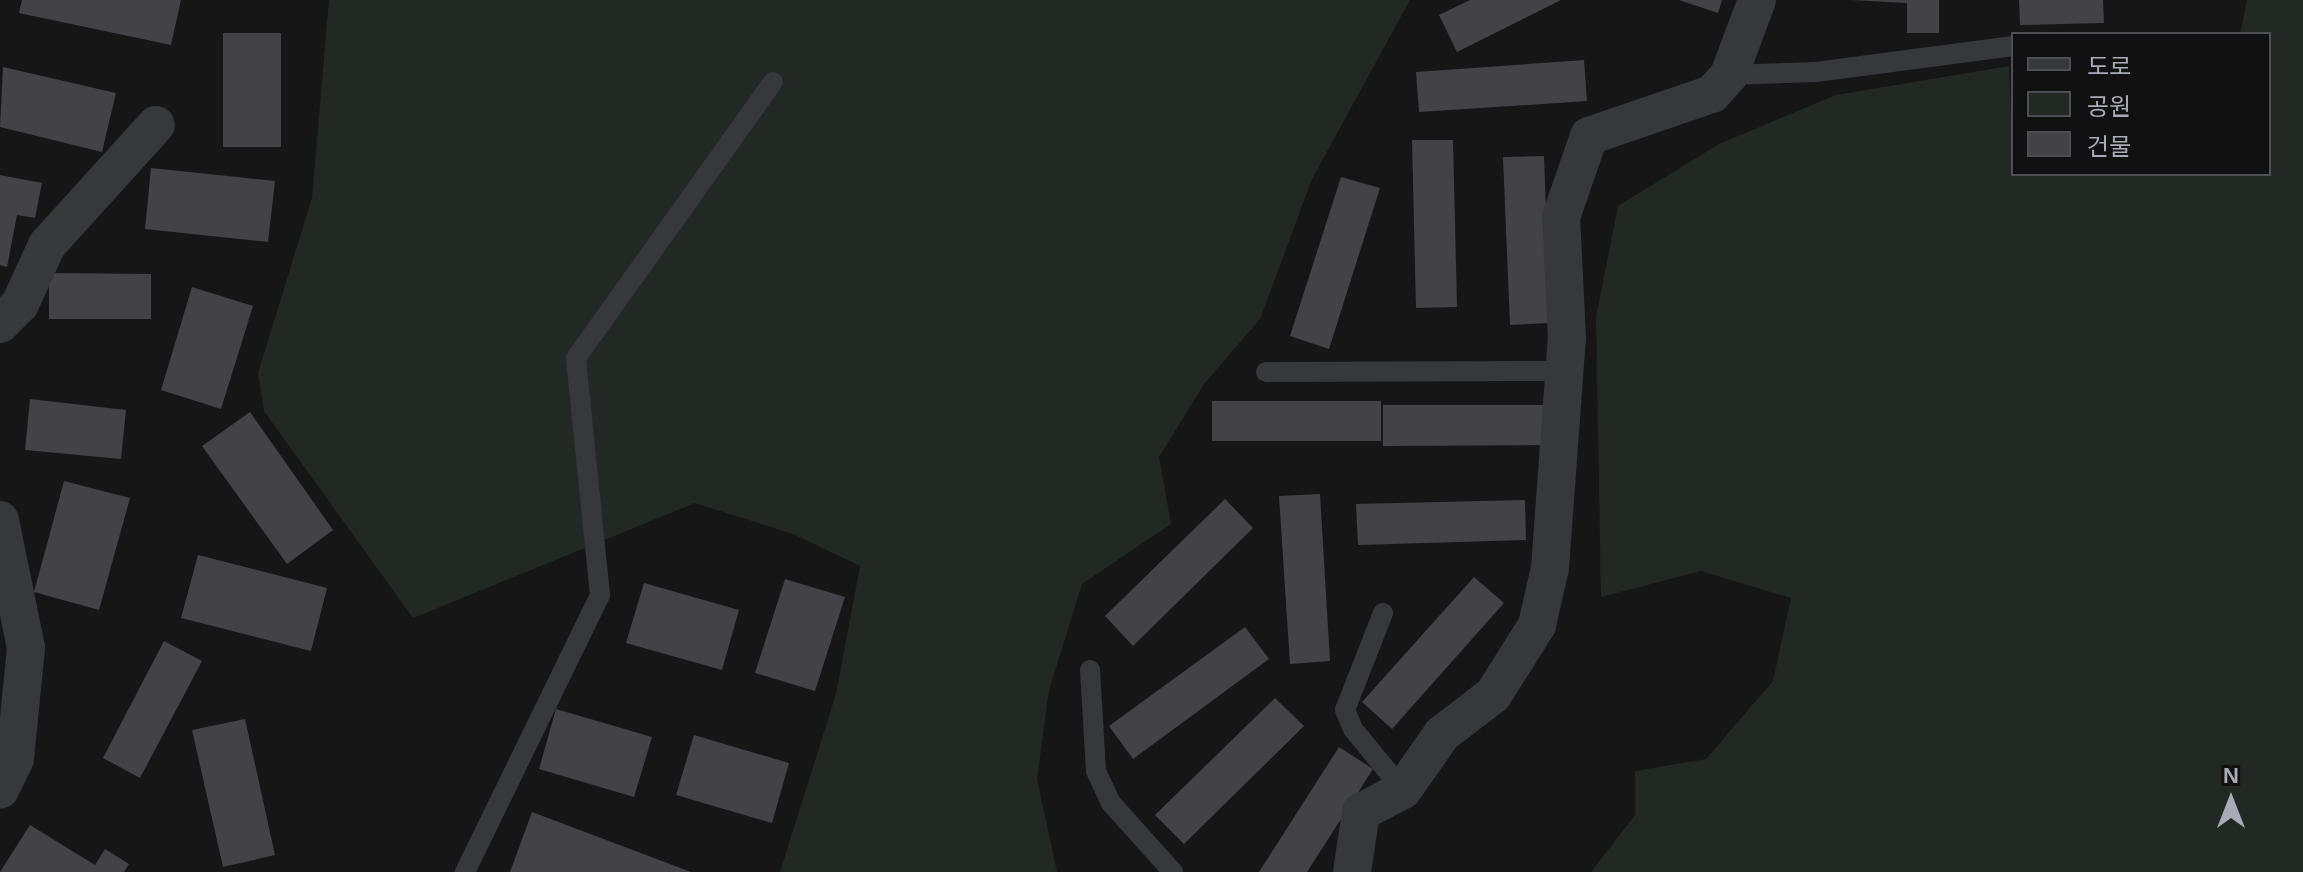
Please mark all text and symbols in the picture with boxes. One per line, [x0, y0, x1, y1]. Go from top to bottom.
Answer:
legend [2011, 32, 2271, 176]
text: 도로 [2087, 53, 2131, 80]
text: 공원 [2087, 93, 2131, 120]
text: 건물 [2087, 133, 2131, 160]
north arrow [2191, 760, 2271, 840]
text: N [2223, 763, 2239, 788]

